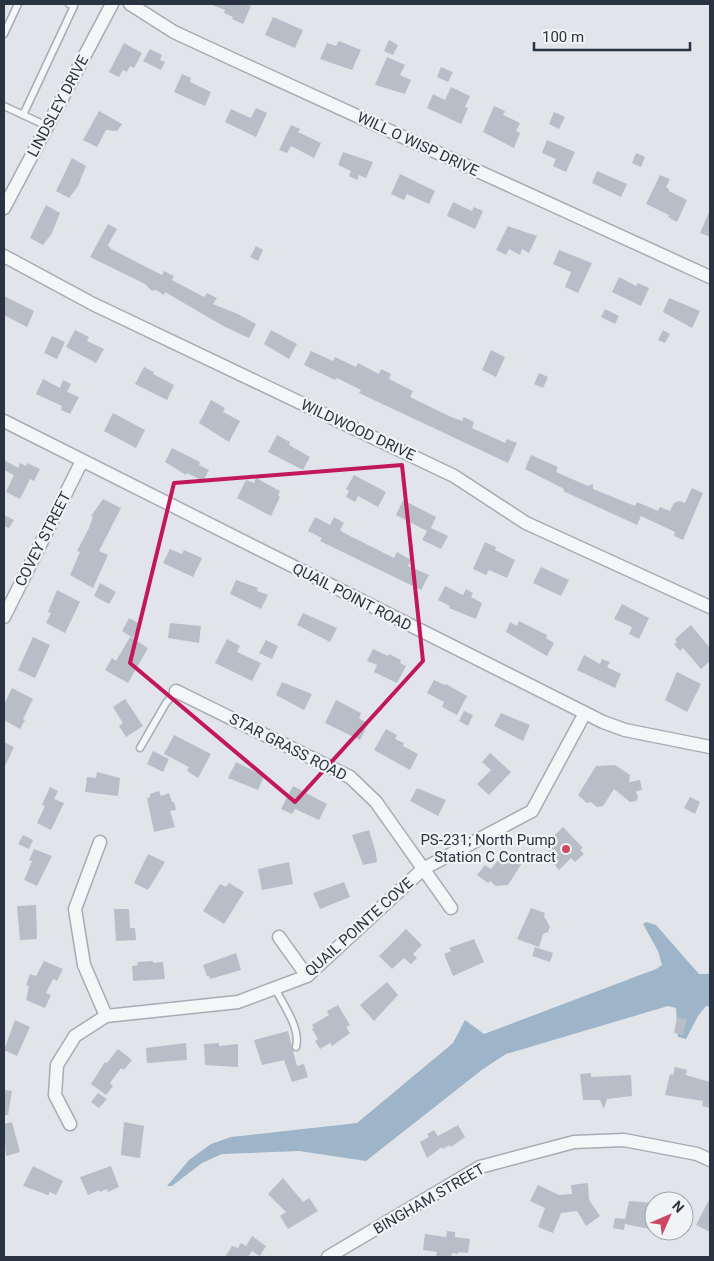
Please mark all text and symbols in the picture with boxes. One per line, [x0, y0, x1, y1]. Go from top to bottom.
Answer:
scale bar [534, 20, 690, 52]
text: 100 m [542, 28, 584, 46]
street label: LINDSLEY DRIVE [24, 52, 93, 160]
street label: WILL O WISP DRIVE [354, 108, 482, 180]
street label: WILDWOOD DRIVE [298, 396, 418, 465]
street label: COVEY STREET [11, 489, 75, 589]
street label: QUAIL POINT ROAD [289, 559, 415, 635]
street label: STAR GRASS ROAD [226, 710, 350, 784]
place label: PS-231; North Pump Station C Contract [420, 831, 556, 866]
marker: PS-231; North Pump Station C Contract [560, 843, 572, 855]
street label: QUAIL POINTE COVE [301, 873, 417, 980]
street label: BINGHAM STREET [370, 1160, 488, 1238]
north arrow [644, 1191, 694, 1241]
text: N [669, 1198, 687, 1216]

